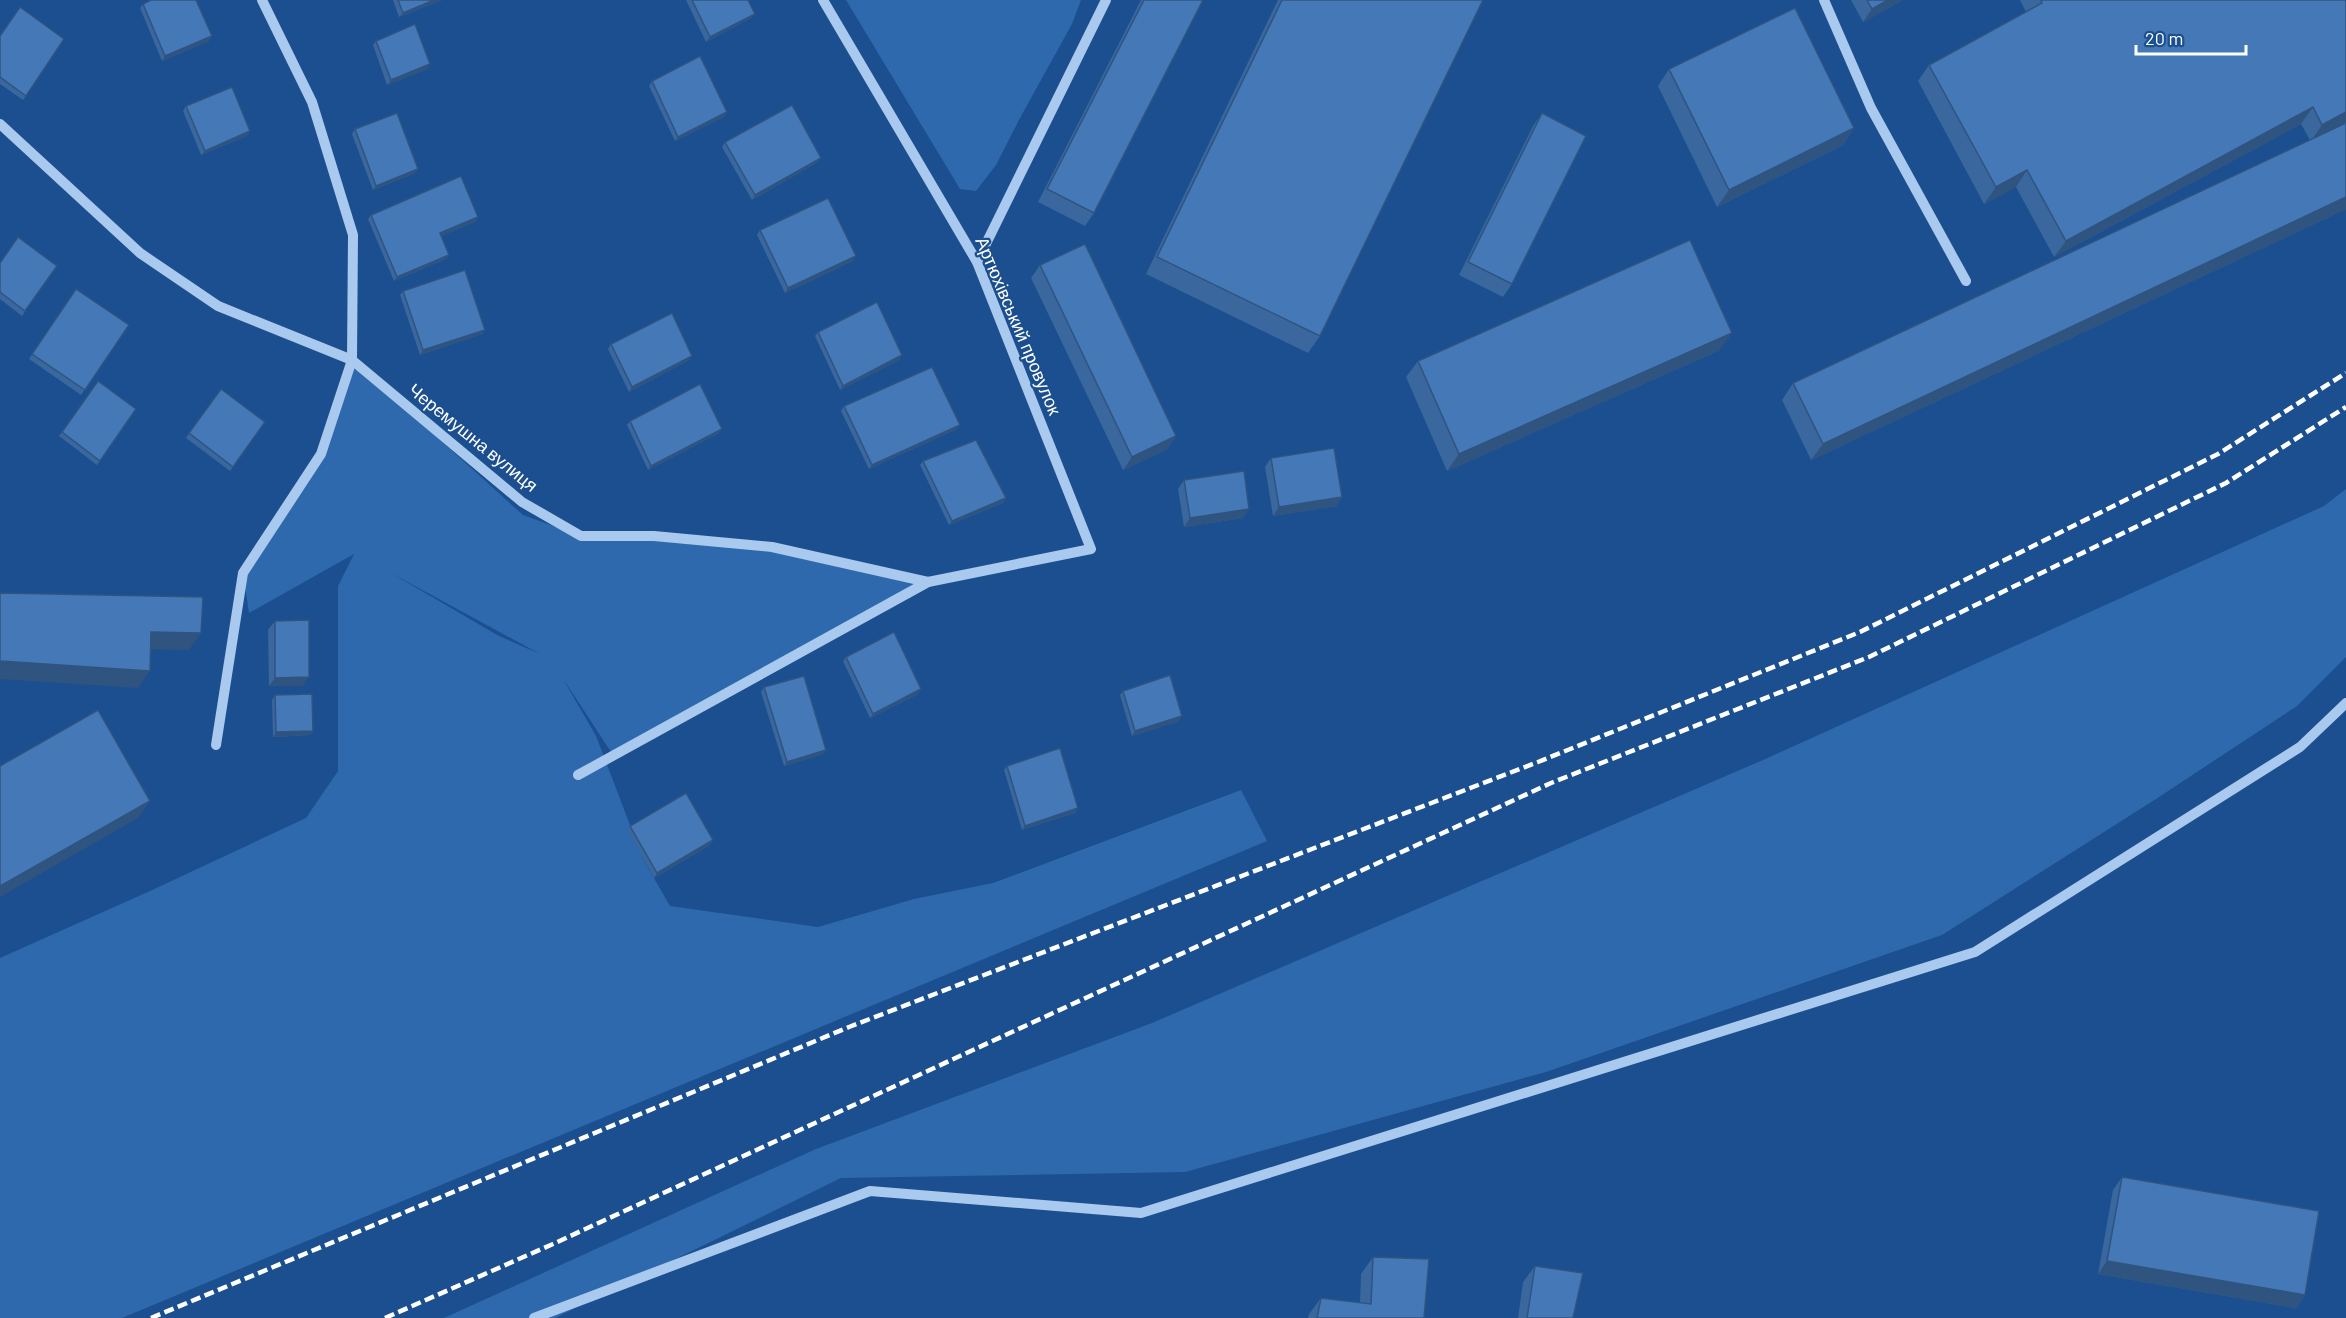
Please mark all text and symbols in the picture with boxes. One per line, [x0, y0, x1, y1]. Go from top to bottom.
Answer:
scale bar [2136, 18, 2246, 56]
text: 20 m [2145, 27, 2183, 49]
street label: Артюхівський провулок [971, 233, 1067, 418]
street label: Черемушна вулиця [405, 378, 543, 496]

